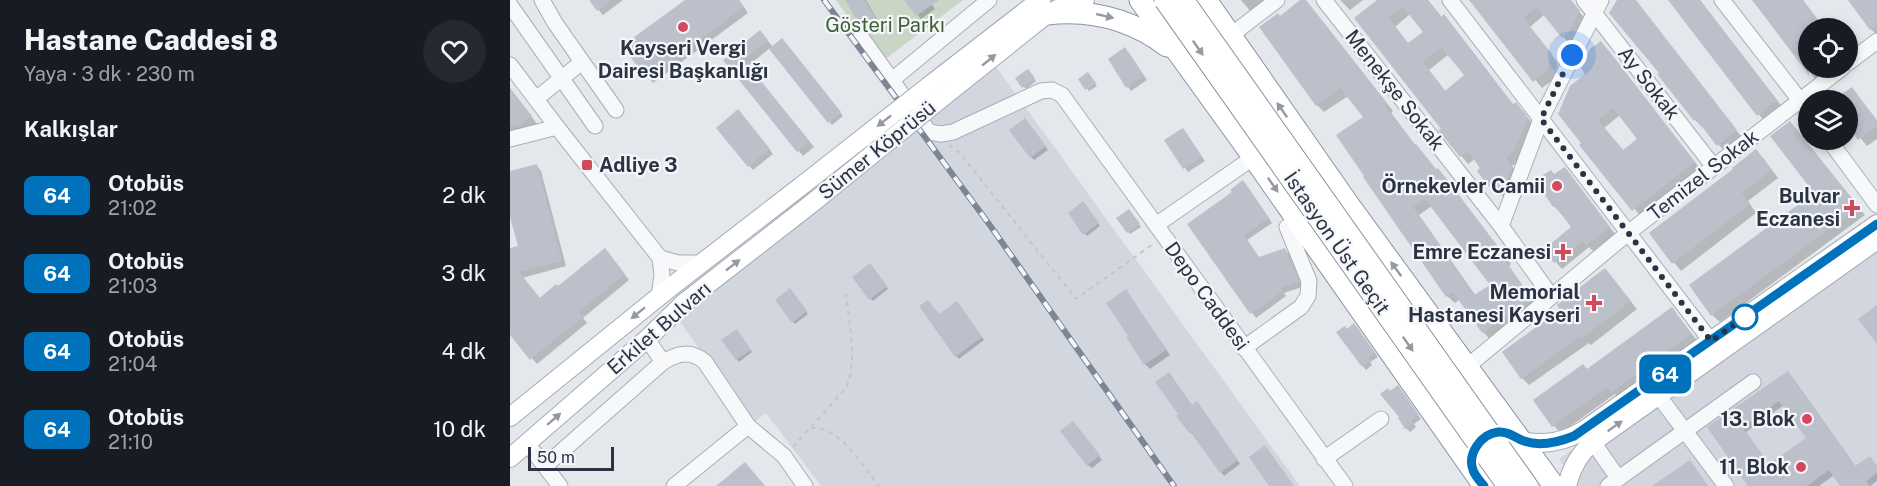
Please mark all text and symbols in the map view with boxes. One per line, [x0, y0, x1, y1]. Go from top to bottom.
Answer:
one-way arrow [1095, 12, 1114, 21]
park label: Gösteri Parkı [825, 13, 945, 37]
map controls [1798, 18, 1858, 150]
button: locate [1798, 18, 1858, 78]
button: heart [423, 20, 486, 83]
marker: Kayseri Vergi Dairesi Başkanlığı [676, 20, 690, 34]
text: Hastane Caddesi 8 [24, 23, 278, 56]
street label: Menekşe Sokak [1340, 25, 1450, 155]
place label: Kayseri Vergi Dairesi Başkanlığı [598, 36, 768, 83]
one-way arrow [1192, 39, 1204, 55]
your location [1557, 40, 1587, 70]
street label: Ay Sokak [1613, 42, 1685, 124]
one-way arrow [981, 54, 997, 67]
text: Yaya · 3 dk · 230 m [24, 62, 195, 86]
button: layers [1798, 90, 1858, 150]
street label: Sümer Köprüsü [814, 95, 940, 205]
one-way arrow [1276, 103, 1288, 119]
one-way arrow [877, 114, 892, 126]
text: Kalkışlar [24, 116, 118, 142]
street label: Temizel Sokak [1643, 124, 1763, 226]
place label: Adliye 3 [599, 153, 677, 177]
marker: Adliye 3 [580, 158, 594, 172]
street label: İstasyon Üst Geçit [1279, 167, 1396, 319]
text: Otobüs [108, 170, 184, 196]
place label: Örnekevler Camii [1382, 173, 1545, 198]
one-way arrow [1267, 177, 1278, 193]
marker: Örnekevler Camii [1550, 179, 1564, 193]
text: 2 dk [442, 182, 486, 208]
text: 64 [43, 183, 71, 208]
place label: Bulvar Eczanesi [1756, 184, 1840, 231]
text: 21:02 [108, 196, 157, 220]
marker: Bulvar Eczanesi [1845, 201, 1859, 215]
street label: Depo Caddesi [1160, 237, 1254, 355]
place label: Emre Eczanesi [1412, 240, 1551, 264]
marker: Emre Eczanesi [1556, 245, 1570, 259]
text: Otobüs [108, 248, 184, 274]
one-way arrow [726, 259, 741, 271]
text: 3 dk [441, 260, 486, 286]
text: 64 [43, 261, 71, 286]
one-way arrow [1390, 261, 1402, 276]
text: 21:03 [108, 274, 157, 298]
street label: Erkilet Bulvarı [602, 276, 716, 380]
place label: Memorial Hastanesi Kayseri [1408, 280, 1580, 327]
marker: Memorial Hastanesi Kayseri [1585, 294, 1603, 312]
unlabelled marker [1732, 304, 1758, 330]
one-way arrow [630, 307, 646, 320]
text: Otobüs [108, 326, 184, 352]
one-way arrow [1402, 336, 1414, 352]
text: 4 dk [441, 338, 486, 364]
text: 64 [43, 339, 71, 364]
text: 21:04 [108, 352, 157, 376]
line badge: 64 [1638, 354, 1692, 394]
text: 64 [1651, 362, 1679, 387]
text: Otobüs [108, 404, 184, 430]
place label: 13. Blok [1721, 407, 1795, 431]
marker: 13. Blok [1800, 412, 1814, 426]
one-way arrow [546, 413, 562, 426]
text: 10 dk [433, 416, 486, 442]
text: 64 [43, 417, 71, 442]
one-way arrow [1607, 420, 1623, 432]
text: 21:10 [108, 430, 153, 454]
scale bar [528, 444, 614, 472]
text: 50 m [537, 448, 575, 467]
place label: 11. Blok [1719, 455, 1789, 479]
marker: 11. Blok [1794, 460, 1808, 474]

